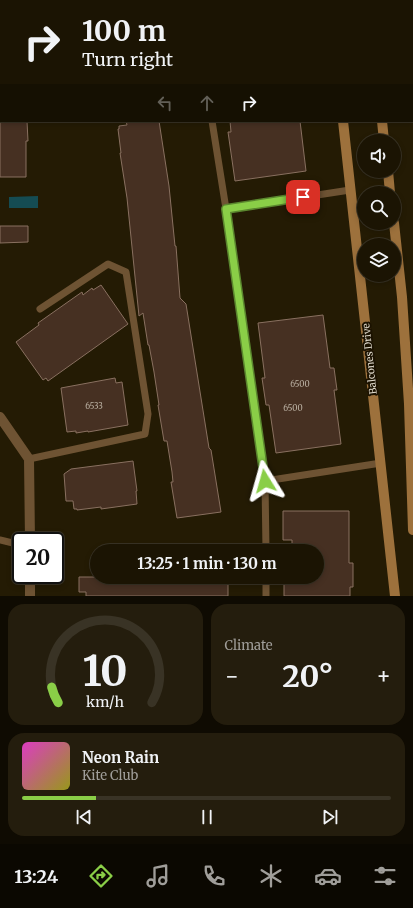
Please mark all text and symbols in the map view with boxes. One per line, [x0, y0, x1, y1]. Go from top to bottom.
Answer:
text: 100 m [82, 13, 166, 49]
icon: right [16, 16, 68, 68]
text: Turn right [82, 48, 173, 71]
icon: left [154, 92, 176, 114]
icon: ahead [196, 92, 218, 114]
icon: right [238, 92, 260, 114]
map controls [357, 134, 401, 282]
button: sound [357, 134, 401, 178]
pin [286, 180, 320, 214]
icon: arrive [292, 186, 314, 208]
button: search [357, 186, 401, 230]
button: layers [357, 238, 401, 282]
street label: Balcones Drive [359, 323, 380, 395]
house number: 6500 [290, 379, 310, 389]
house number: 6533 [85, 401, 103, 411]
house number: 6500 [283, 403, 303, 413]
position arrow [244, 460, 286, 502]
speed limit sign: 20 [12, 532, 64, 584]
text: 13:25 · 1 min · 130 m [137, 554, 277, 573]
text: Climate [225, 637, 273, 654]
text: 10 [83, 644, 128, 696]
text: 20° [282, 657, 333, 695]
text: − [225, 662, 239, 690]
text: + [376, 662, 391, 690]
text: km/h [86, 692, 125, 710]
text: Neon Rain [82, 748, 159, 767]
text: Kite Club [82, 767, 138, 784]
icon: previous [73, 806, 95, 828]
icon: pause [196, 806, 218, 828]
icon: next [319, 806, 341, 828]
icon: directions [87, 862, 115, 890]
icon: music [144, 862, 172, 890]
icon: phone [200, 862, 228, 890]
icon: climate [257, 862, 285, 890]
icon: car [314, 862, 342, 890]
icon: filters [371, 862, 399, 890]
text: 13:24 [14, 865, 58, 888]

